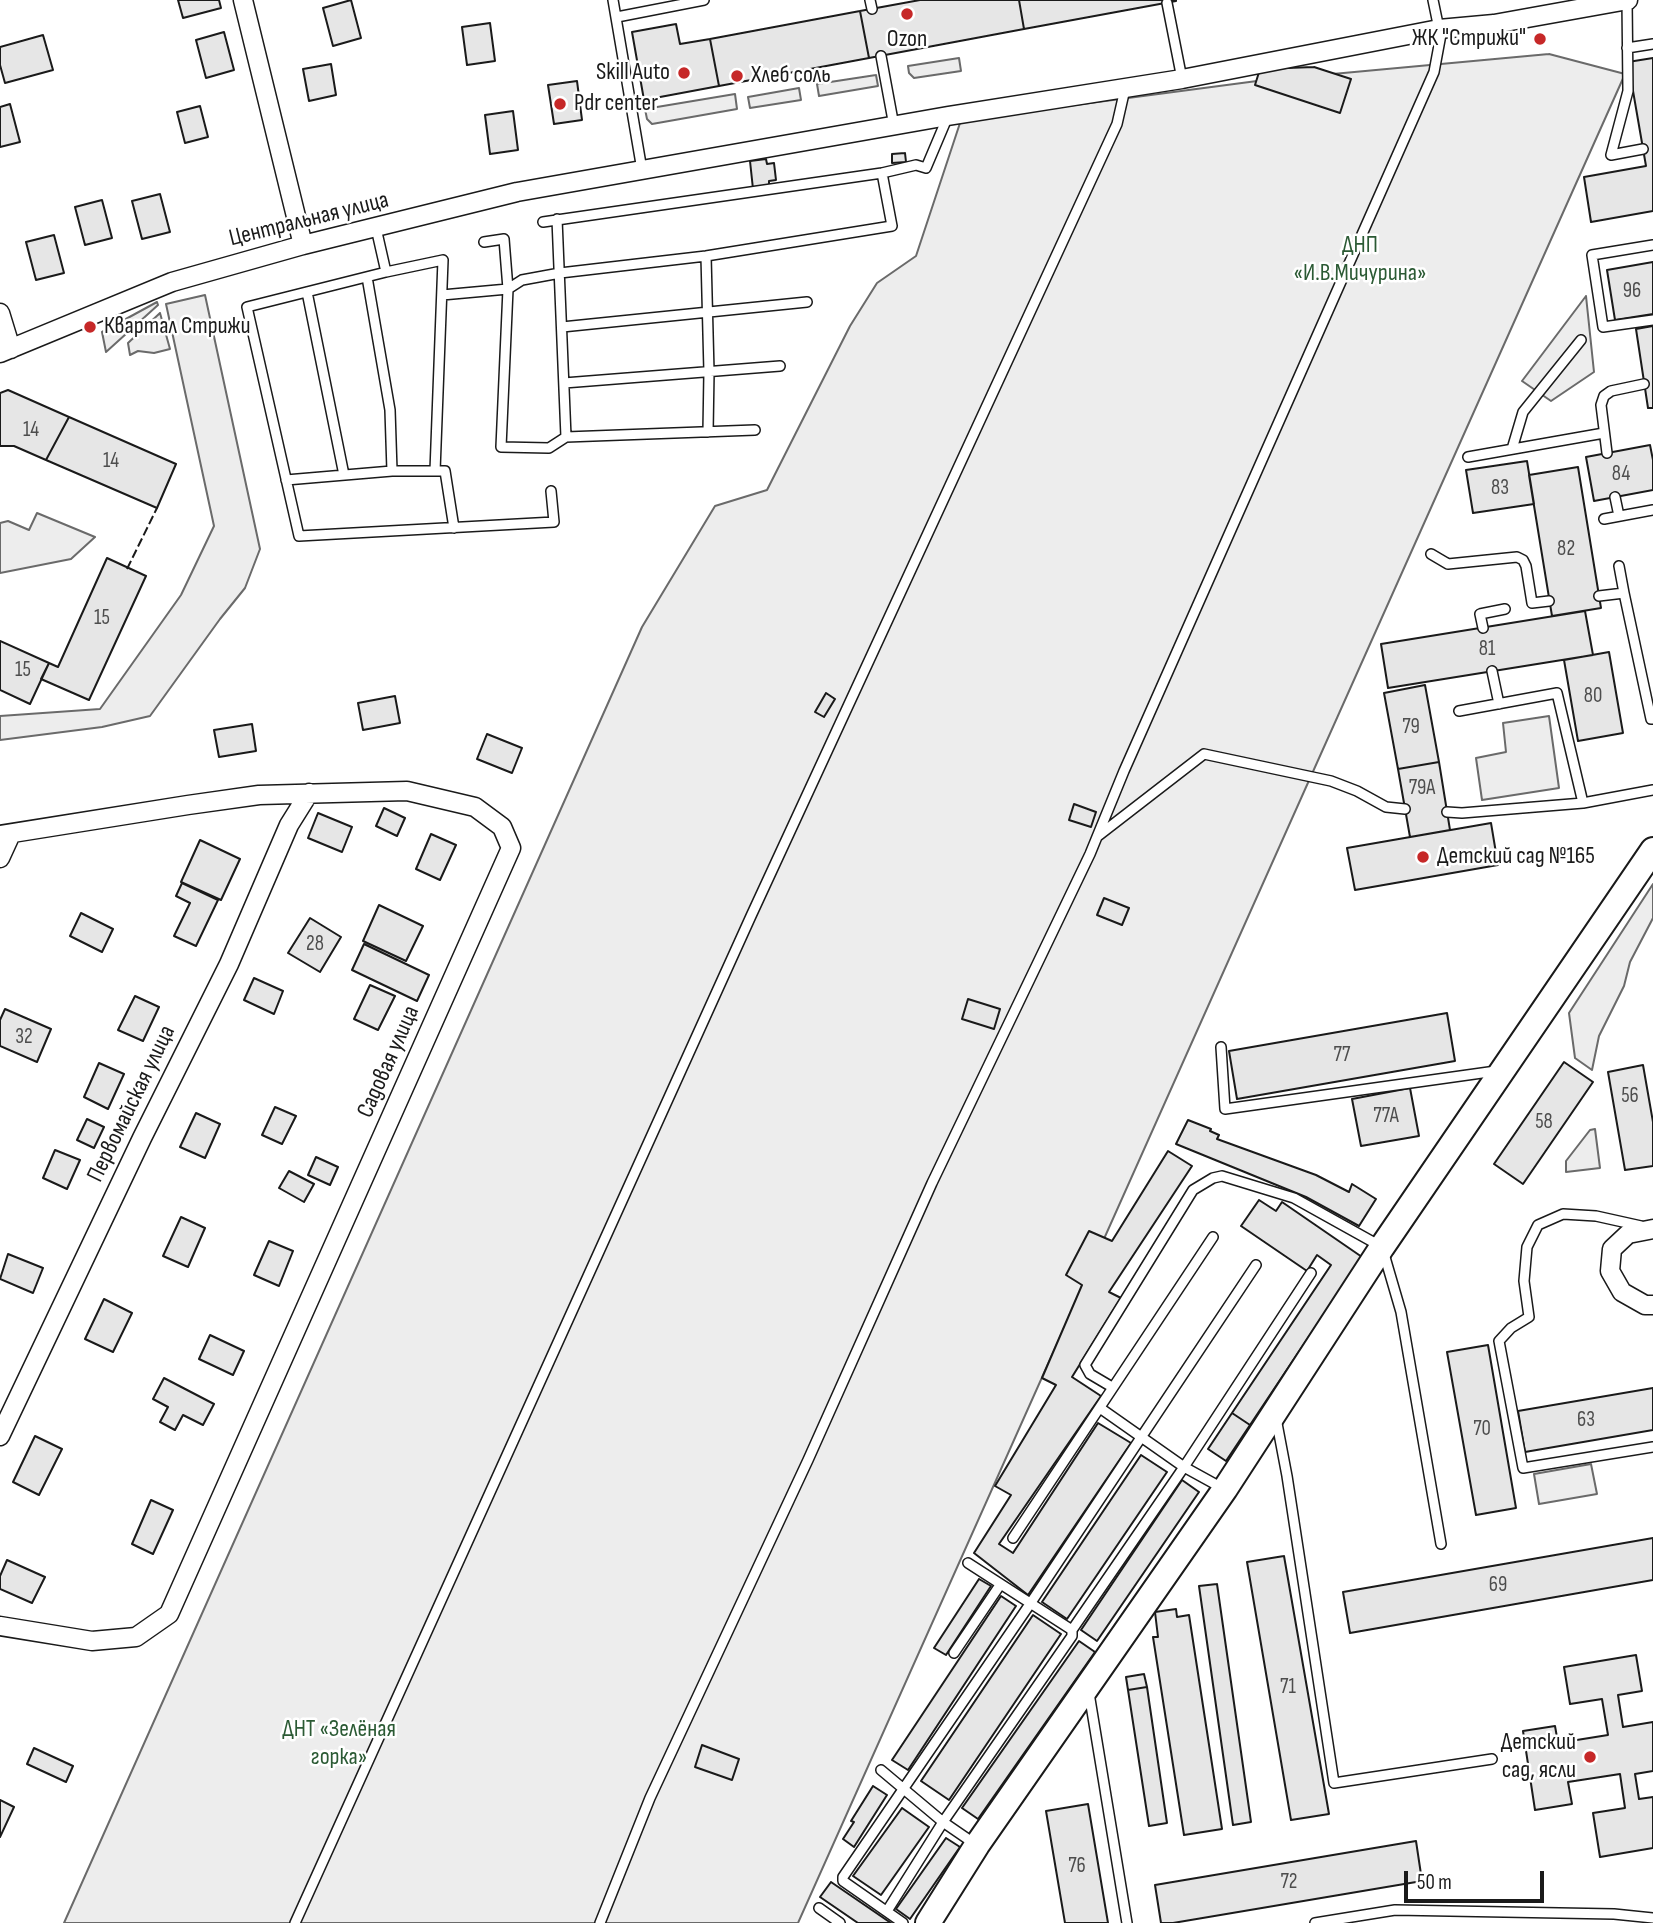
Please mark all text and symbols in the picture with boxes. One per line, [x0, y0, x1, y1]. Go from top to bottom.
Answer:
marker: Ozon [899, 6, 915, 22]
place label: ЖК "Стрижи" [1412, 25, 1526, 53]
place label: Ozon [887, 26, 927, 54]
marker: ЖК "Стрижи" [1532, 31, 1548, 47]
place label: Skill Auto [596, 59, 670, 87]
place label: Хлеб соль [751, 62, 831, 90]
marker: Skill Auto [676, 65, 692, 81]
marker: Хлеб соль [729, 68, 745, 84]
place label: Pdr center [574, 90, 658, 118]
marker: Pdr center [552, 96, 568, 112]
street label: Центральная улица [226, 186, 392, 254]
park label: ДНП «И.В.Мичурина» [1293, 232, 1427, 288]
house number: 96 [1623, 279, 1641, 305]
place label: Квартал Стрижи [104, 313, 251, 341]
marker: Квартал Стрижи [82, 319, 98, 335]
house number: 14 [23, 418, 39, 444]
house number: 14 [103, 449, 119, 475]
house number: 84 [1612, 462, 1630, 488]
house number: 83 [1491, 476, 1509, 502]
house number: 82 [1557, 537, 1575, 563]
house number: 15 [94, 606, 110, 632]
house number: 81 [1479, 637, 1495, 663]
house number: 15 [15, 658, 31, 684]
house number: 80 [1584, 684, 1602, 710]
house number: 79 [1402, 715, 1420, 741]
house number: 79А [1409, 776, 1435, 802]
place label: Детский сад №165 [1437, 843, 1595, 871]
marker: Детский сад №165 [1415, 849, 1431, 865]
house number: 28 [306, 932, 324, 958]
street label: Садовая улица [352, 1001, 426, 1123]
street label: Первомайская улица [82, 1021, 182, 1187]
house number: 32 [15, 1025, 33, 1051]
house number: 77 [1334, 1043, 1350, 1069]
house number: 56 [1621, 1084, 1639, 1110]
house number: 77А [1373, 1104, 1399, 1130]
house number: 58 [1535, 1110, 1553, 1136]
house number: 63 [1577, 1408, 1595, 1434]
house number: 70 [1473, 1417, 1491, 1443]
house number: 69 [1489, 1573, 1507, 1599]
house number: 71 [1280, 1675, 1296, 1701]
park label: ДНТ «Зелёная горка» [282, 1716, 396, 1772]
place label: Детский сад, ясли [1501, 1729, 1576, 1785]
marker: Детский сад, ясли [1582, 1749, 1598, 1765]
house number: 76 [1068, 1854, 1086, 1880]
scale bar [1408, 1856, 1548, 1900]
house number: 72 [1280, 1870, 1298, 1896]
text: 50 m [1417, 1870, 1452, 1895]

